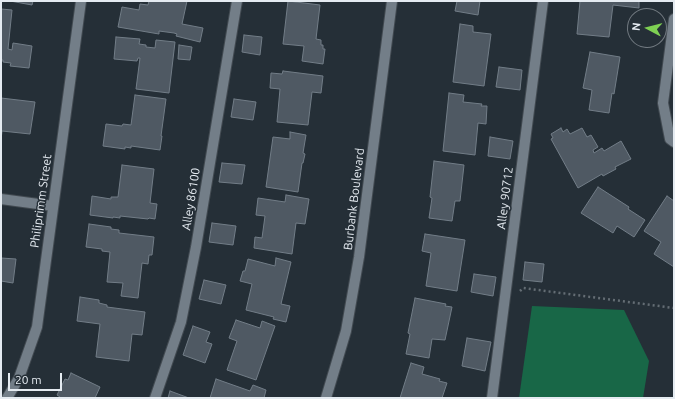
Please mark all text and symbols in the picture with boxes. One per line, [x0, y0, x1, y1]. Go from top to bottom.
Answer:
north arrow [627, 8, 667, 48]
text: N [630, 22, 643, 31]
street label: Burbank Boulevard [341, 147, 367, 251]
street label: Philiprimm Street [27, 153, 55, 249]
street label: Alley 90712 [494, 166, 516, 230]
street label: Alley 86100 [179, 167, 203, 231]
scale bar [10, 365, 64, 391]
text: 20 m [15, 373, 42, 386]

